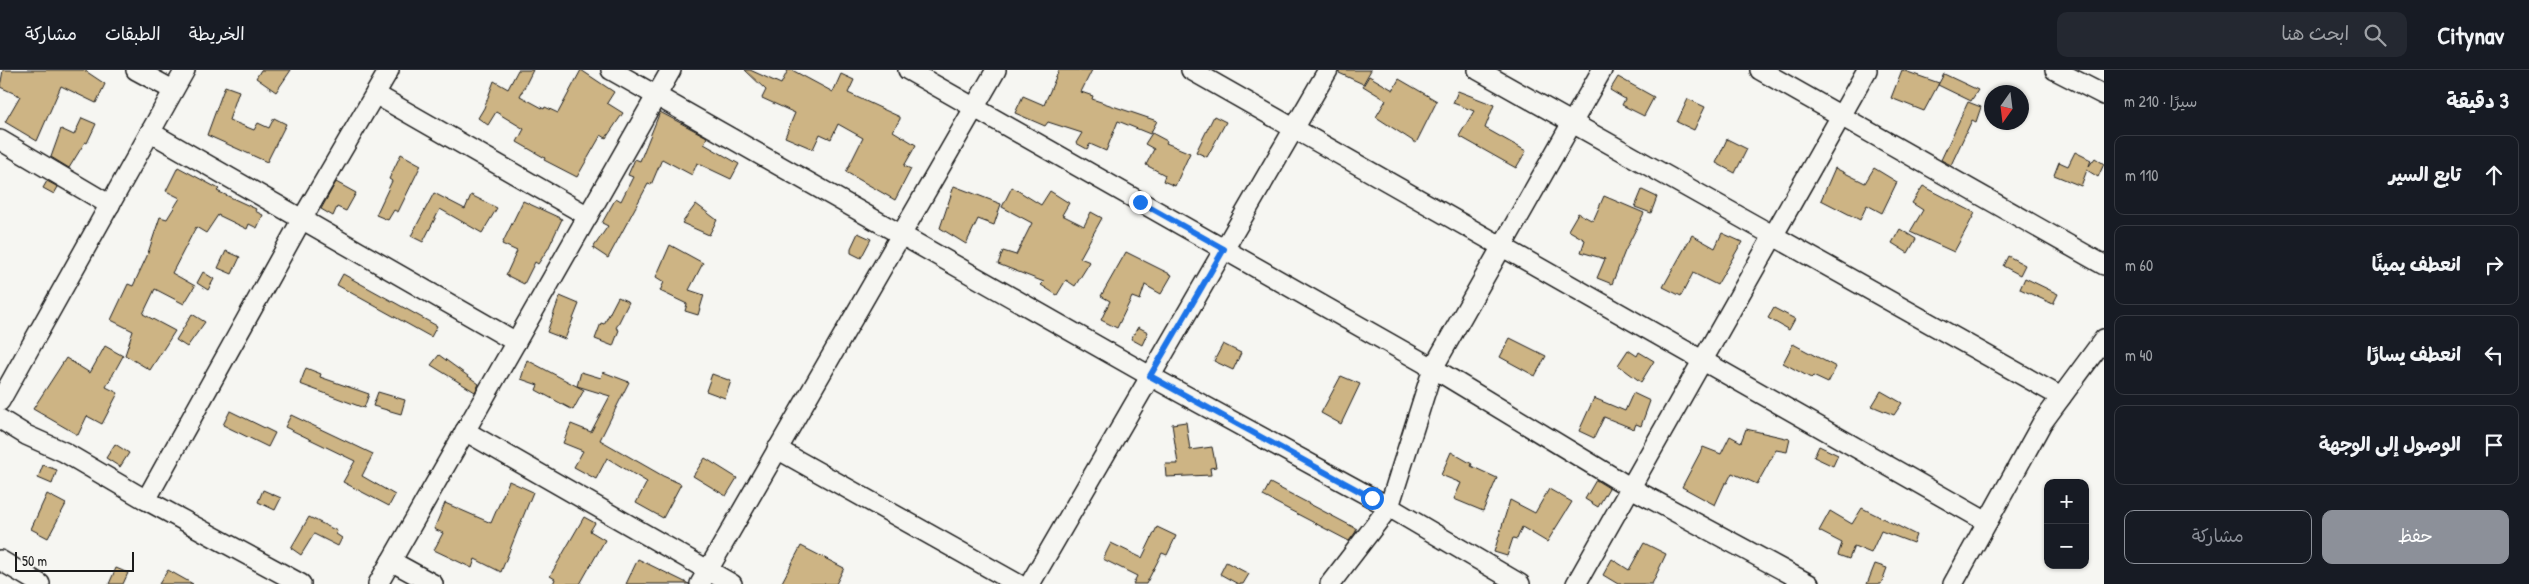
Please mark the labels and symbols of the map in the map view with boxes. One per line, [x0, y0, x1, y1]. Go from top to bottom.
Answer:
north arrow [1984, 85, 2029, 130]
route end [1129, 191, 1152, 214]
route start [1361, 487, 1384, 510]
scale bar [15, 549, 134, 572]

